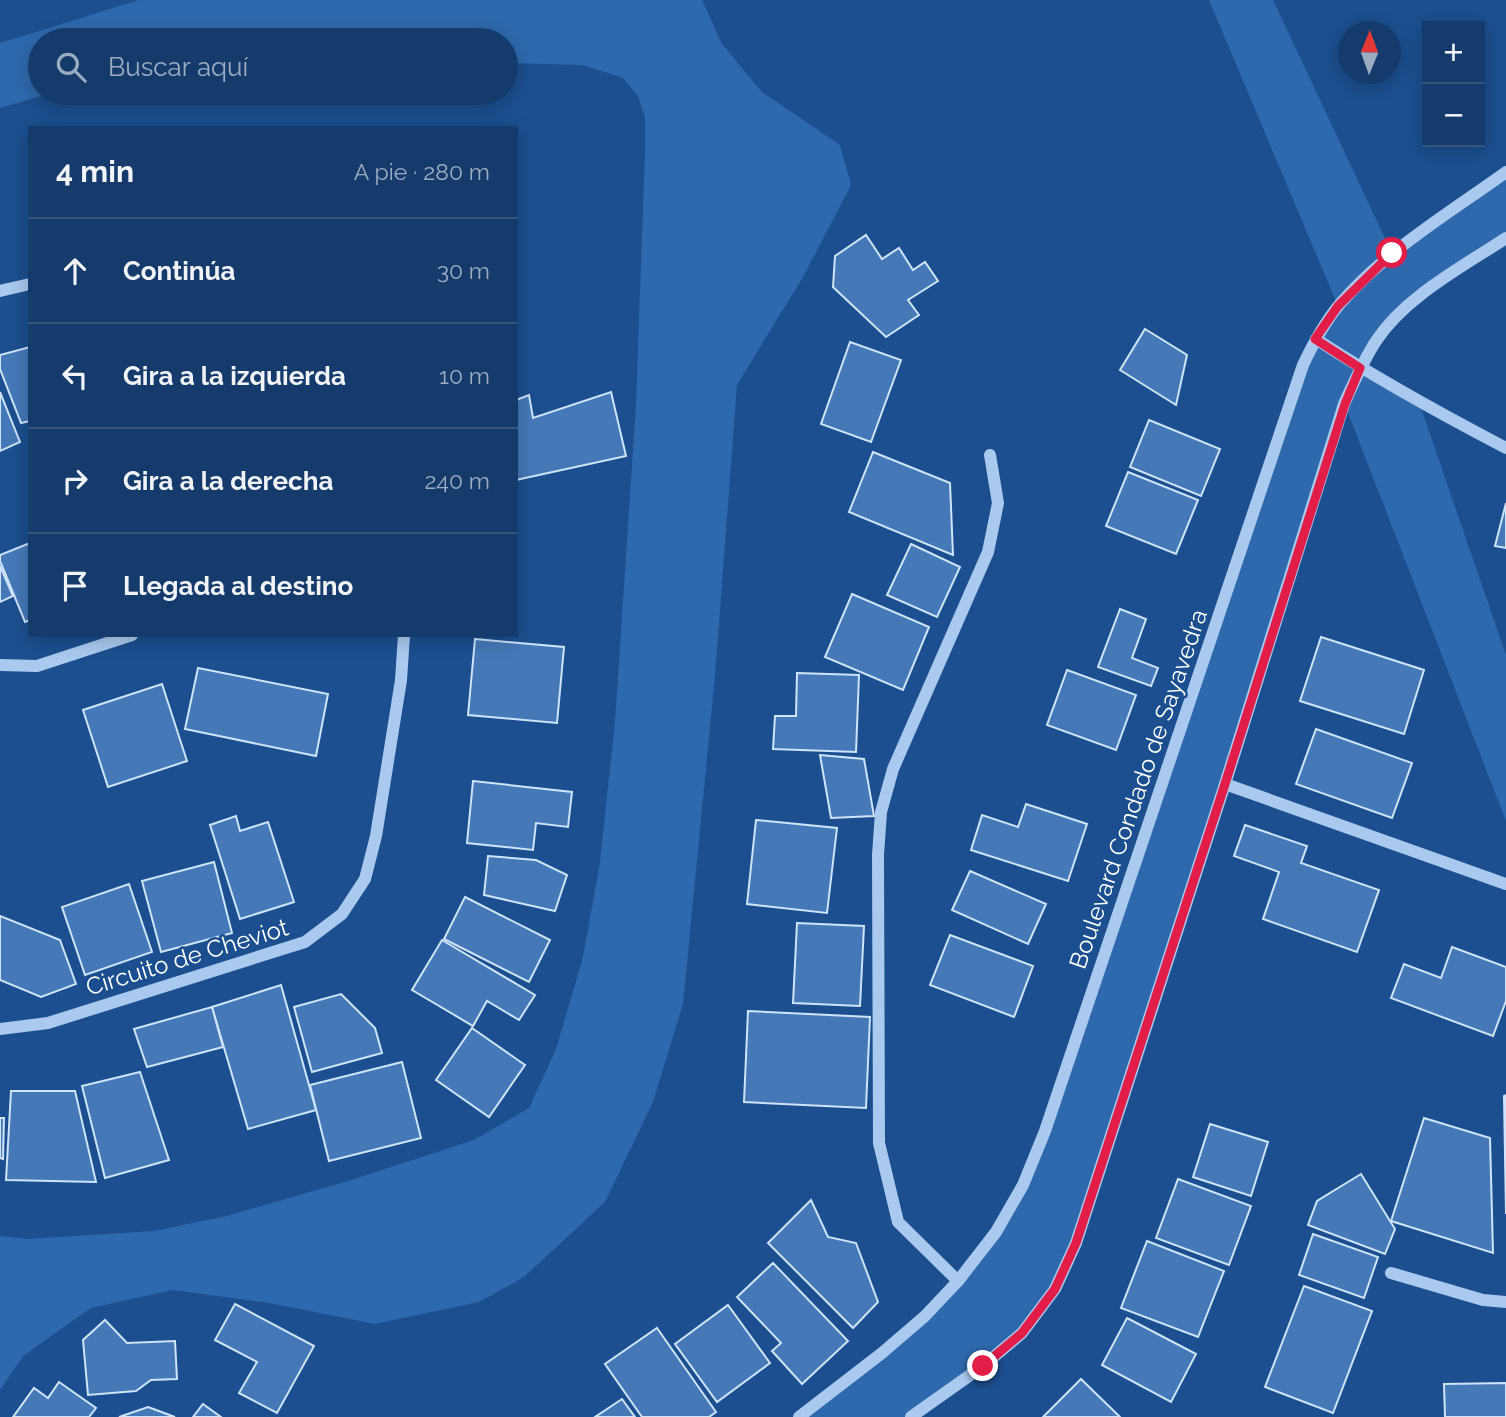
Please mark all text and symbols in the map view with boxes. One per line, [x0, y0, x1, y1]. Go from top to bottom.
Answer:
north arrow [1338, 21, 1401, 84]
map controls [1422, 21, 1485, 147]
button: + [1422, 21, 1485, 84]
search box [28, 28, 518, 105]
icon: search [52, 48, 90, 86]
text: Buscar aquí [108, 52, 248, 82]
button: − [1422, 84, 1485, 147]
text: 4 min [56, 154, 134, 189]
text: A pie · 280 m [354, 158, 490, 185]
route start [1376, 237, 1407, 268]
icon: ahead [56, 252, 94, 290]
text: Continúa [123, 256, 235, 286]
text: 30 m [437, 257, 490, 284]
icon: left [56, 357, 94, 395]
text: Gira a la izquierda [123, 361, 346, 391]
text: 10 m [439, 362, 490, 389]
icon: right [56, 462, 94, 500]
text: Gira a la derecha [123, 466, 333, 496]
text: 240 m [424, 467, 490, 494]
icon: arrive [56, 567, 94, 605]
text: Llegada al destino [123, 571, 353, 601]
street label: Boulevard Condado de Sayavedra [1063, 605, 1213, 973]
street label: Circuito de Cheviot [82, 912, 292, 1002]
route end [967, 1350, 998, 1381]

